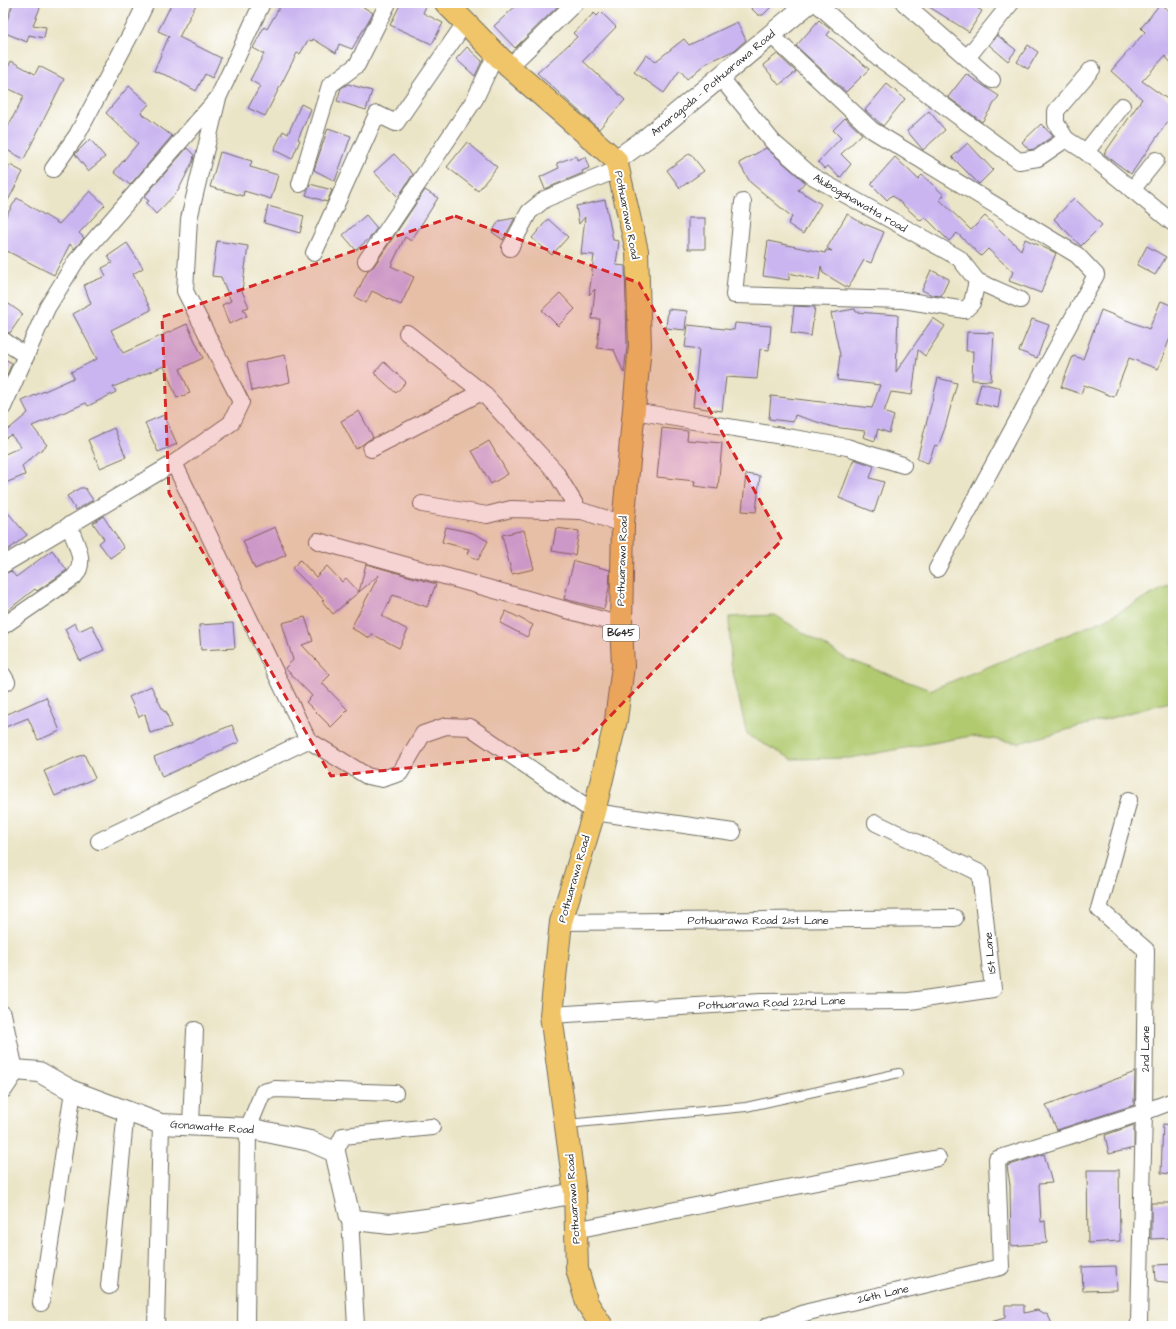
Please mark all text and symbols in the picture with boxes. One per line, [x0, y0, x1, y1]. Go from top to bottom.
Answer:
street label: Amaragoda - Pothuarawa Road [648, 26, 779, 140]
street label: Pothuarawa Road [611, 169, 643, 261]
street label: Alubogahawatta road [810, 170, 910, 237]
street label: Pothuarawa Road [613, 515, 631, 606]
road number: B645 [603, 625, 639, 641]
street label: Pothuarawa Road [554, 833, 594, 924]
street label: Pothuarawa Road 21st Lane [687, 913, 829, 928]
street label: 1St Lane [980, 931, 1000, 975]
street label: Pothuarawa Road 22nd Lane [698, 993, 846, 1013]
street label: 2nd Lane [1138, 1026, 1153, 1072]
street label: Gonawatte Road [170, 1117, 255, 1137]
street label: Pothuarawa Road [562, 1153, 584, 1244]
street label: 26th Lane [856, 1281, 910, 1307]

